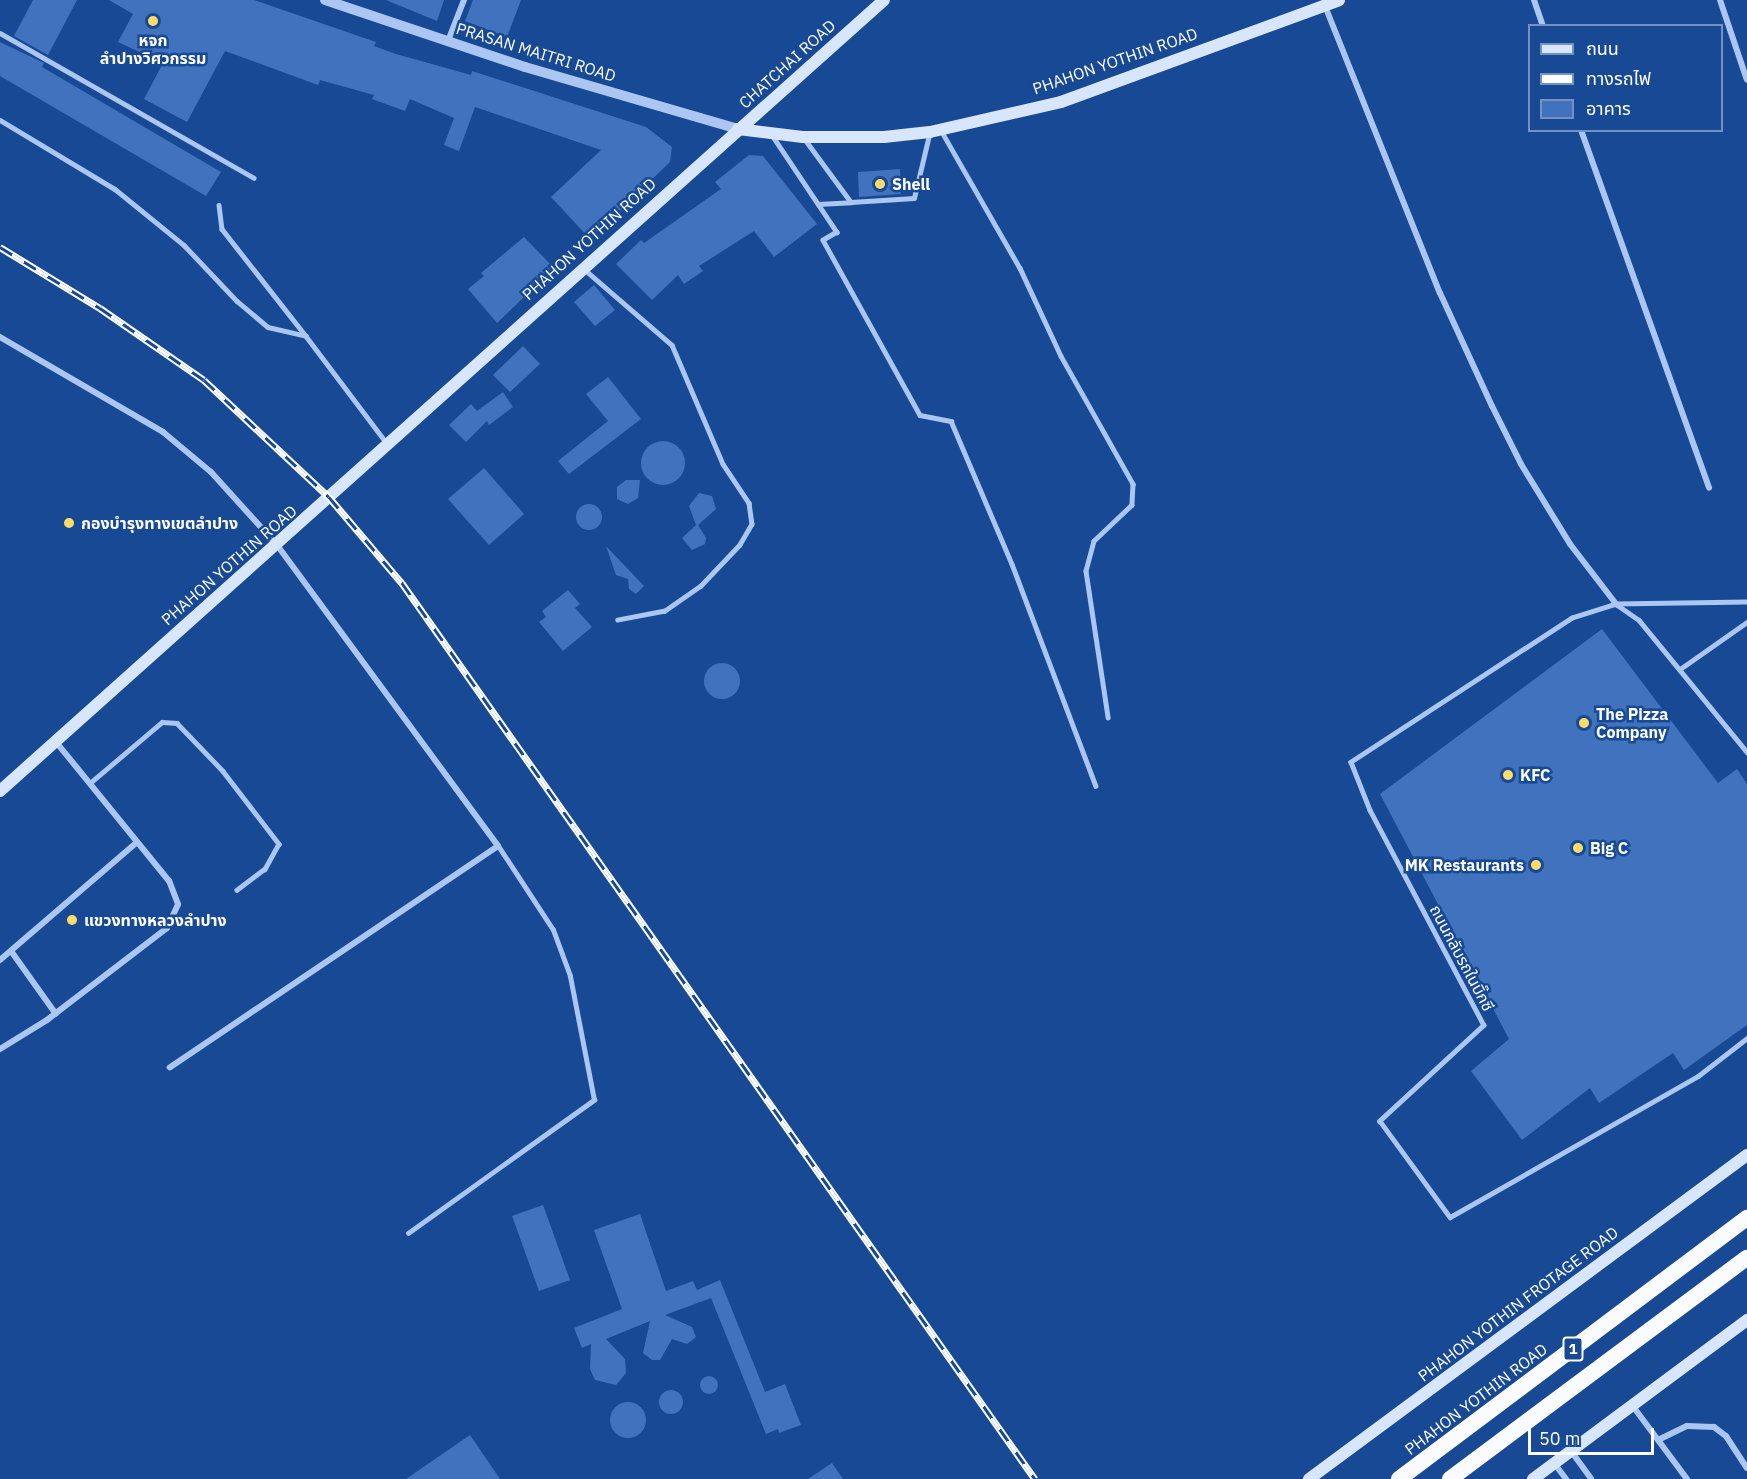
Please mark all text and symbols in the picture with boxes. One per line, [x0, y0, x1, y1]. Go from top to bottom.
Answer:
marker: หจก ลำปางวิศวกรรม [146, 14, 160, 28]
street label: CHATCHAI ROAD [735, 16, 839, 112]
street label: PRASAN MAITRI ROAD [454, 19, 618, 85]
street label: PHAHON YOTHIN ROAD [1030, 24, 1200, 98]
legend [1528, 24, 1723, 132]
place label: หจก ลำปางวิศวกรรม [100, 30, 206, 68]
text: ถนน [1586, 37, 1619, 60]
text: ทางรถไฟ [1586, 67, 1651, 90]
text: อาคาร [1586, 97, 1631, 120]
street label: PHAHON YOTHIN ROAD [518, 174, 660, 304]
place label: Shell [892, 174, 930, 194]
marker: Shell [873, 177, 887, 191]
street label: PHAHON YOTHIN ROAD [157, 501, 301, 629]
place label: กองบำรุงทางเขตลำปาง [81, 513, 238, 533]
marker: กองบำรุงทางเขตลำปาง [62, 516, 76, 530]
place label: The Pizza Company [1596, 704, 1668, 742]
marker: The Pizza Company [1577, 716, 1591, 730]
place label: KFC [1520, 765, 1550, 785]
marker: KFC [1501, 768, 1515, 782]
place label: Big C [1590, 838, 1628, 858]
marker: Big C [1571, 841, 1585, 855]
place label: MK Restaurants [1405, 855, 1524, 875]
marker: MK Restaurants [1529, 858, 1543, 872]
street label: ถนนกลับรถในบิ๊กซี [1426, 902, 1498, 1014]
place label: แขวงทางหลวงลำปาง [84, 910, 227, 930]
marker: แขวงทางหลวงลำปาง [65, 913, 79, 927]
street label: PHAHON YOTHIN FROTAGE ROAD [1414, 1222, 1622, 1386]
road number: 1 [1562, 1337, 1584, 1361]
street label: PHAHON YOTHIN ROAD [1401, 1339, 1551, 1459]
scale bar [1531, 1416, 1657, 1454]
text: 50 m [1539, 1427, 1581, 1450]

